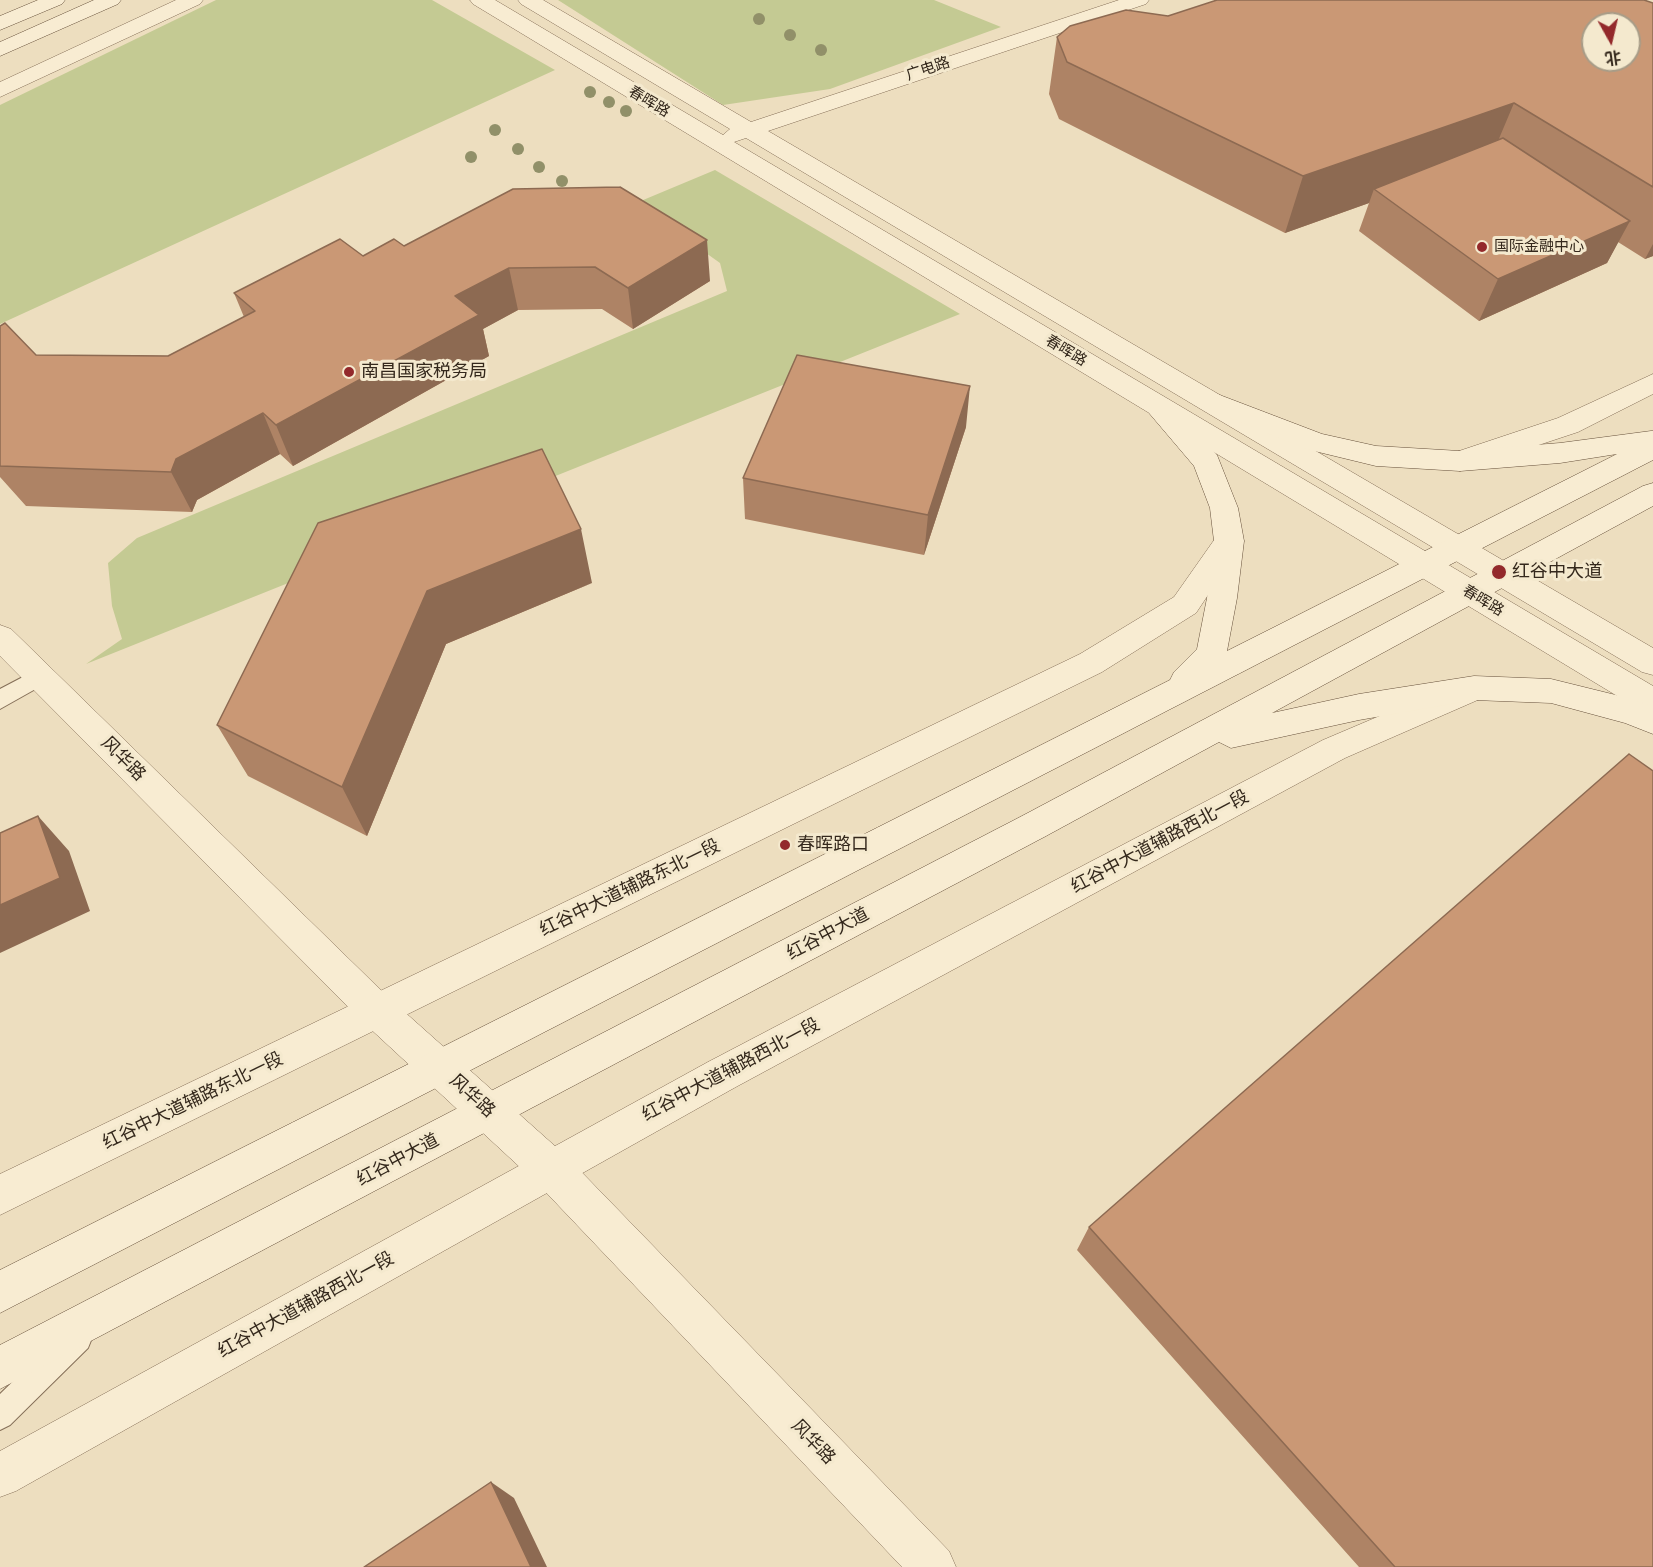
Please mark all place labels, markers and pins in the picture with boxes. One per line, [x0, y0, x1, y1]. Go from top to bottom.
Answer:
place label: 国际金融中心 [1494, 238, 1584, 256]
marker: 国际金融中心 [1475, 240, 1489, 254]
place label: 南昌国家税务局 [361, 361, 487, 383]
marker: 南昌国家税务局 [342, 365, 356, 379]
place label: 红谷中大道 [1512, 561, 1602, 583]
marker: 红谷中大道 [1490, 563, 1508, 581]
place label: 春晖路口 [797, 834, 869, 856]
marker: 春晖路口 [778, 838, 792, 852]

